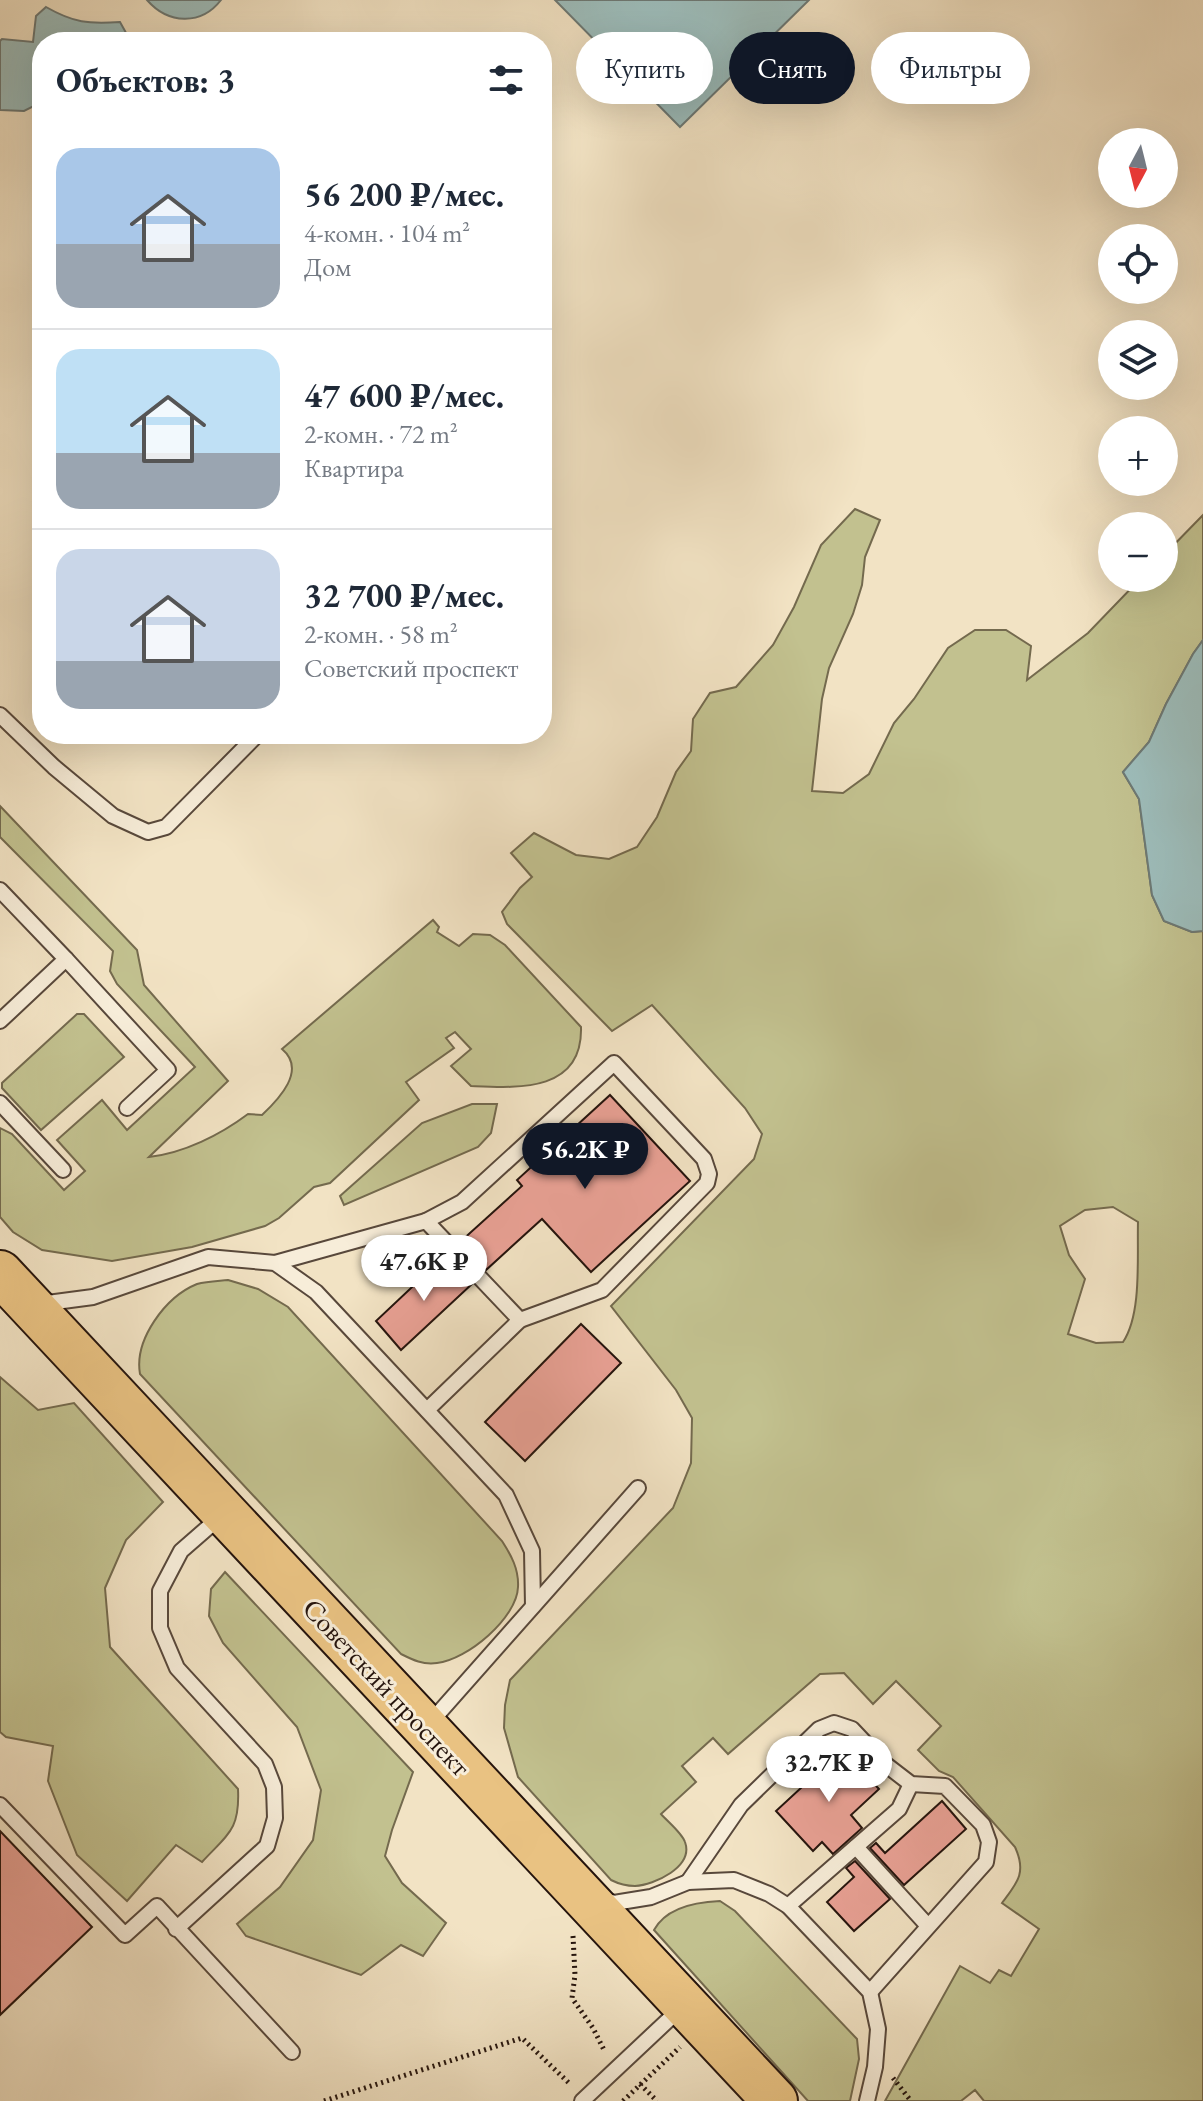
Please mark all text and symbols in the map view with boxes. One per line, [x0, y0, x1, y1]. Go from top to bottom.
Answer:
chip: Купить [576, 32, 713, 104]
chip: Снять [729, 32, 855, 104]
chip: Фильтры [871, 32, 1030, 104]
text: Объектов: 3 [56, 58, 235, 102]
icon: filters [484, 58, 528, 102]
north arrow [1098, 128, 1178, 208]
map controls [1098, 128, 1178, 592]
text: 56 200 ₽/мес. [304, 172, 504, 216]
icon: home [120, 180, 216, 276]
text: 4-комн. · 104 m² [304, 216, 470, 250]
button: locate [1098, 224, 1178, 304]
text: Дом [304, 250, 351, 284]
button: layers [1098, 320, 1178, 400]
text: 47 600 ₽/мес. [304, 373, 504, 417]
icon: home [120, 381, 216, 477]
button: + [1098, 416, 1178, 496]
text: 2-комн. · 72 m² [304, 417, 458, 451]
text: Квартира [304, 451, 404, 485]
button: − [1098, 512, 1178, 592]
text: 32 700 ₽/мес. [304, 573, 504, 617]
icon: home [120, 581, 216, 677]
text: 2-комн. · 58 m² [304, 617, 458, 651]
text: Советский проспект [304, 651, 518, 685]
pin: 56.2K ₽ [511, 1123, 659, 1191]
text: 56.2K ₽ [540, 1132, 630, 1166]
pin: 47.6K ₽ [350, 1235, 498, 1303]
text: 47.6K ₽ [379, 1244, 469, 1278]
street label: Советский проспект [295, 1590, 479, 1784]
pin: 32.7K ₽ [755, 1736, 903, 1804]
text: 32.7K ₽ [784, 1745, 874, 1779]

